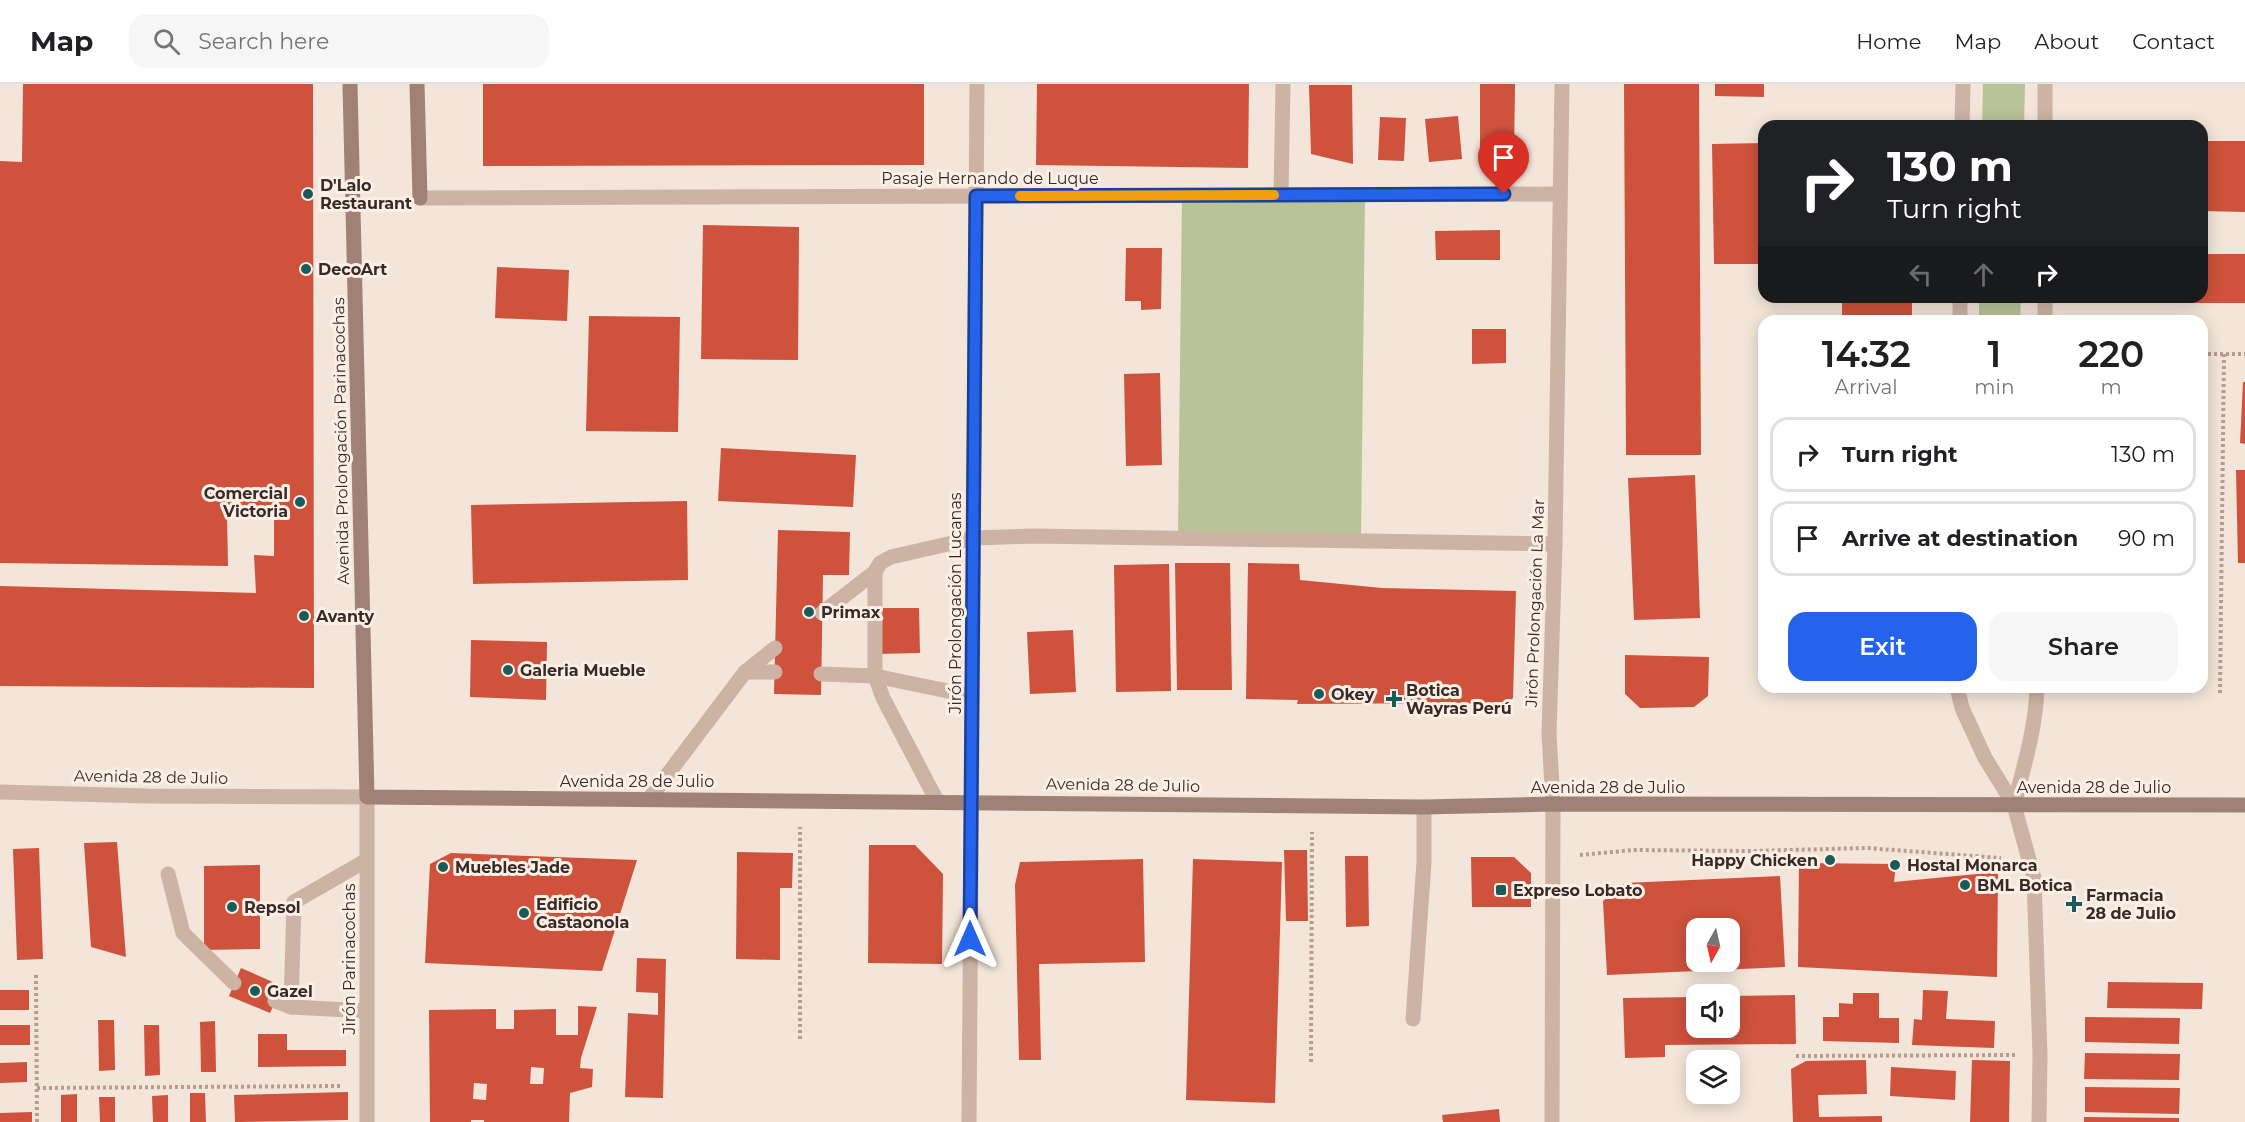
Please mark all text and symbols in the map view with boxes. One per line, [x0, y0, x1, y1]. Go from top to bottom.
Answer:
search box [129, 14, 549, 68]
text: Map [30, 24, 93, 58]
icon: search [150, 25, 183, 58]
text: Search here [198, 28, 329, 55]
text: Home [1856, 29, 1921, 54]
text: Map [1954, 29, 2001, 54]
text: About [2034, 29, 2099, 54]
text: Contact [2132, 29, 2215, 54]
pin [1478, 132, 1529, 194]
text: 130 m [1887, 140, 2013, 192]
icon: arrive [1487, 141, 1520, 174]
icon: right [1788, 144, 1866, 222]
street label: Pasaje Hernando de Luque [881, 169, 1099, 188]
place label: D'Lalo Restaurant [320, 176, 412, 213]
marker: D'Lalo Restaurant [301, 187, 315, 201]
text: Turn right [1887, 192, 2022, 225]
icon: left [1904, 258, 1937, 291]
icon: ahead [1967, 258, 2000, 291]
icon: right [2030, 258, 2063, 291]
place label: DecoArt [318, 260, 387, 279]
marker: DecoArt [299, 262, 313, 276]
street label: Avenida Prolongación Parinacochas [329, 297, 353, 585]
text: 14:32 [1822, 332, 1911, 376]
text: 1 [1988, 332, 2001, 376]
text: 220 [2078, 332, 2144, 376]
text: Arrival [1835, 375, 1898, 399]
text: min [1974, 375, 2014, 399]
text: m [2101, 375, 2122, 399]
icon: right [1791, 438, 1824, 471]
text: Turn right [1842, 441, 1957, 468]
text: 130 m [2111, 441, 2175, 468]
place label: Comercial Victoria [204, 484, 288, 521]
street label: Jirón Prolongación Lucanas [946, 492, 965, 715]
marker: Comercial Victoria [293, 495, 307, 509]
street label: Jirón Prolongación La Mar [1522, 498, 1548, 709]
icon: arrive [1791, 522, 1824, 555]
text: Arrive at destination [1842, 525, 2078, 552]
text: 90 m [2118, 525, 2175, 552]
place label: Primax [821, 603, 881, 622]
marker: Primax [802, 605, 816, 619]
place label: Avanty [315, 607, 375, 626]
marker: Avanty [297, 609, 311, 623]
button: Exit [1788, 612, 1977, 681]
button: Share [1989, 612, 2178, 681]
place label: Galeria Mueble [520, 661, 646, 680]
marker: Galeria Mueble [501, 663, 515, 677]
place label: Botica Wayras Perú [1406, 681, 1512, 718]
place label: Okey [1331, 685, 1375, 704]
marker: Okey [1312, 687, 1326, 701]
marker: Botica Wayras Perú [1387, 692, 1401, 706]
street label: Avenida 28 de Julio [74, 766, 228, 788]
street label: Avenida 28 de Julio [560, 772, 714, 791]
street label: Avenida 28 de Julio [1046, 774, 1200, 796]
street label: Avenida 28 de Julio [1531, 778, 1685, 797]
street label: Avenida 28 de Julio [2017, 778, 2171, 797]
place label: Happy Chicken [1691, 851, 1818, 870]
marker: Happy Chicken [1823, 853, 1837, 867]
place label: Hostal Monarca [1907, 856, 2038, 875]
place label: Muebles Jade [455, 858, 570, 877]
marker: Hostal Monarca [1888, 858, 1902, 872]
marker: Muebles Jade [436, 860, 450, 874]
place label: BML Botica [1977, 876, 2073, 895]
marker: BML Botica [1958, 878, 1972, 892]
place label: Expreso Lobato [1513, 881, 1643, 900]
street label: Jirón Parinacochas [340, 883, 359, 1035]
marker: Expreso Lobato [1494, 883, 1508, 897]
place label: Farmacia 28 de Julio [2086, 886, 2176, 923]
place label: Edificio Castaonola [536, 895, 629, 932]
marker: Farmacia 28 de Julio [2067, 897, 2081, 911]
place label: Repsol [244, 898, 301, 917]
marker: Repsol [225, 900, 239, 914]
marker: Edificio Castaonola [517, 906, 531, 920]
position arrow [938, 907, 1002, 971]
north arrow [1686, 918, 1740, 972]
map controls [1686, 918, 1740, 1104]
place label: Gazel [267, 982, 313, 1001]
marker: Gazel [248, 984, 262, 998]
button: sound [1686, 984, 1740, 1038]
button: layers [1686, 1050, 1740, 1104]

